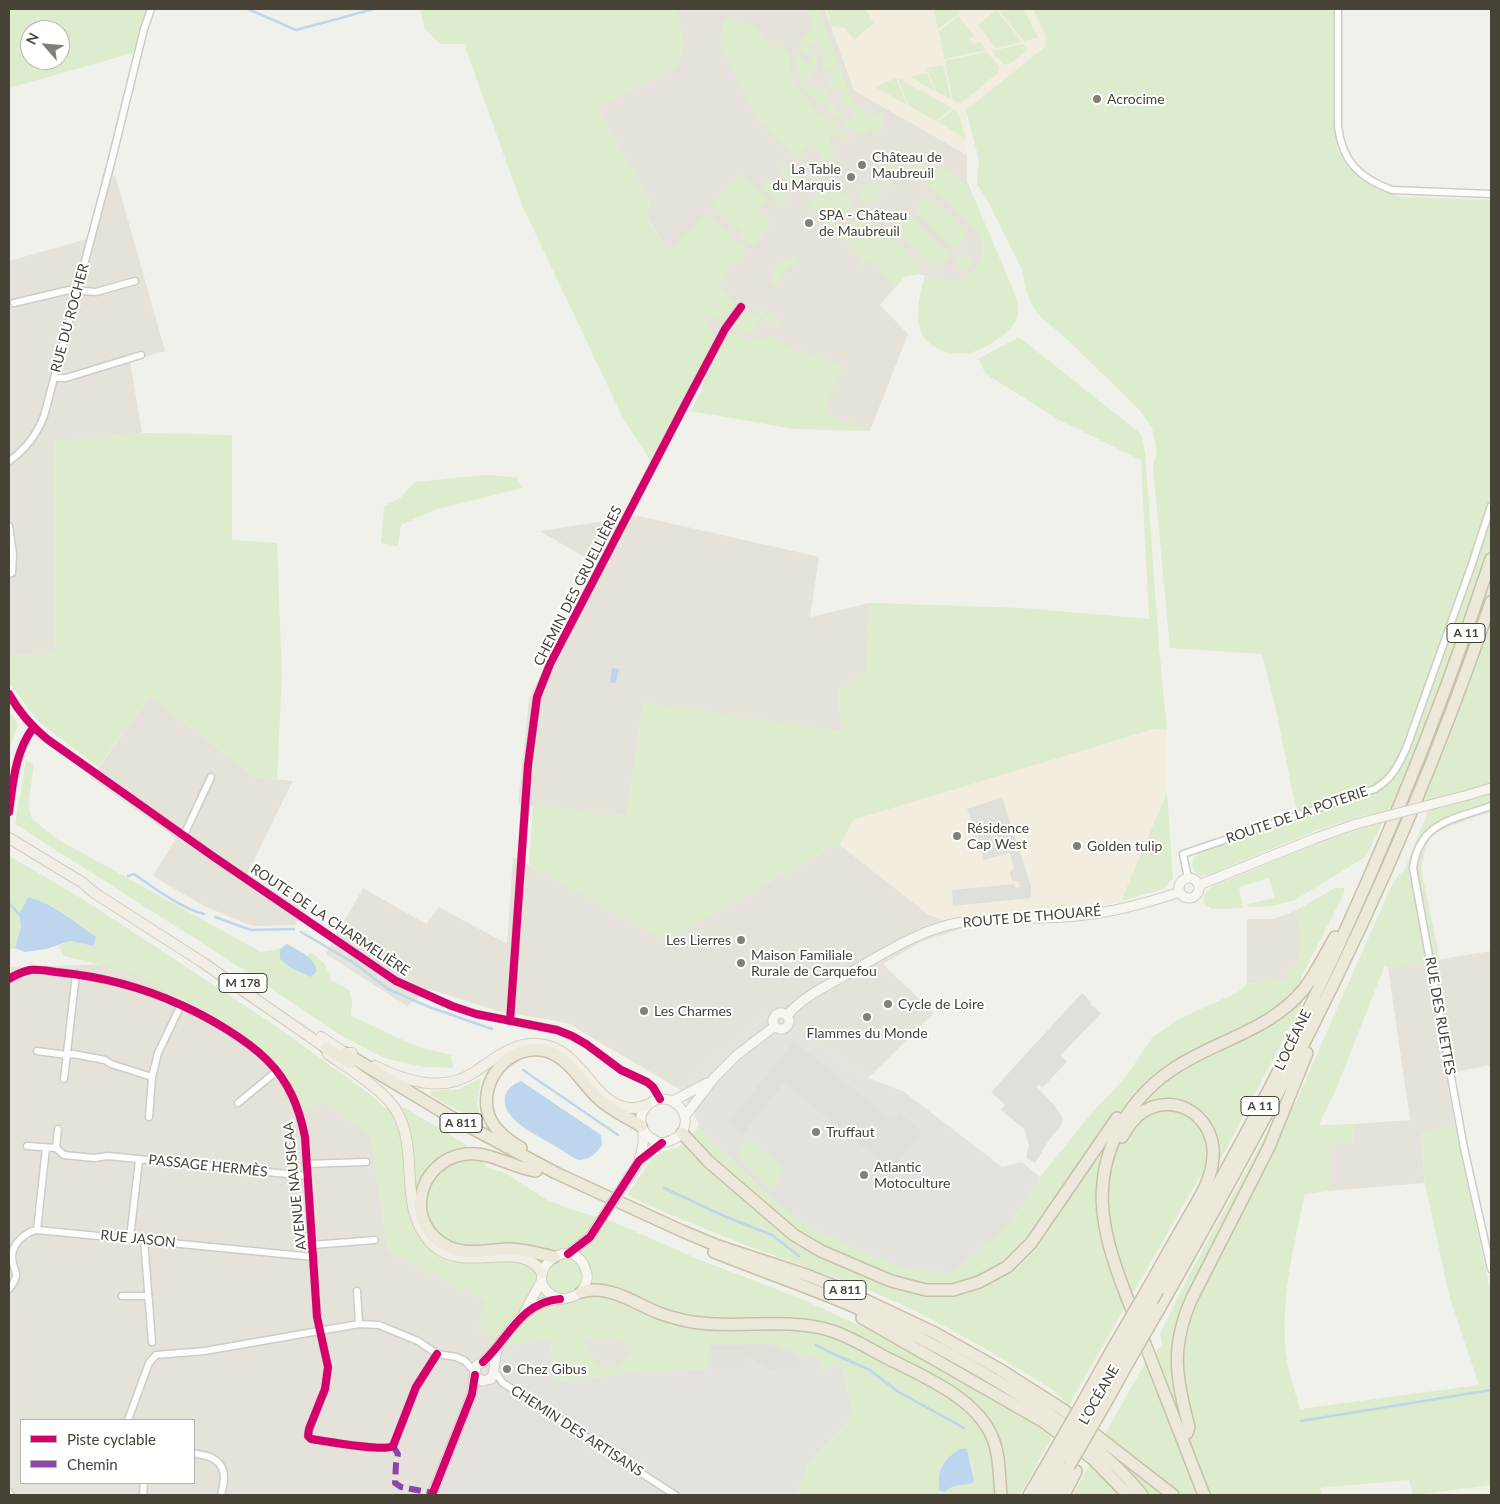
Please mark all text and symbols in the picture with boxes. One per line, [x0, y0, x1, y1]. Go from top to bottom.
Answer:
north arrow [20, 20, 70, 70]
text: N [22, 30, 42, 47]
place label: Acrocime [1107, 91, 1165, 107]
marker: Acrocime [1091, 93, 1103, 105]
place label: Château de Maubreuil [872, 149, 942, 182]
marker: Château de Maubreuil [856, 159, 868, 171]
place label: La Table du Marquis [772, 161, 841, 193]
marker: La Table du Marquis [845, 171, 857, 183]
place label: SPA - Château de Maubreuil [819, 207, 907, 240]
marker: SPA - Château de Maubreuil [803, 217, 815, 229]
street label: RUE DU ROCHER [47, 262, 93, 374]
street label: CHEMIN DES GRUELLIÈRES [530, 503, 626, 669]
road number: A 11 [1447, 624, 1485, 642]
street label: ROUTE DE LA POTERIE [1224, 783, 1370, 847]
place label: Résidence Cap West [967, 820, 1029, 852]
marker: Résidence Cap West [951, 830, 963, 842]
place label: Golden tulip [1087, 838, 1162, 854]
marker: Golden tulip [1071, 840, 1083, 852]
street label: ROUTE DE LA CHARMELIÈRE [247, 860, 413, 980]
street label: ROUTE DE THOUARÉ [962, 903, 1102, 931]
place label: Les Lierres [666, 932, 731, 948]
marker: Les Lierres [735, 934, 747, 946]
place label: Maison Familiale Rurale de Carquefou [751, 947, 877, 980]
street label: RUE DES RUETTES [1421, 956, 1459, 1076]
marker: Maison Familiale Rurale de Carquefou [735, 957, 747, 969]
road number: M 178 [219, 974, 267, 992]
place label: Cycle de Loire [898, 996, 984, 1012]
marker: Cycle de Loire [882, 998, 894, 1010]
place label: Les Charmes [654, 1003, 732, 1019]
marker: Les Charmes [638, 1005, 650, 1017]
street label: L’OCÉANE [1271, 1007, 1315, 1073]
marker: Flammes du Monde [861, 1011, 873, 1023]
place label: Flammes du Monde [806, 1025, 928, 1041]
road number: A 11 [1241, 1096, 1279, 1116]
road number: A 811 [440, 1114, 482, 1132]
street label: AVENUE NAUSICAA [280, 1121, 310, 1251]
place label: Truffaut [826, 1124, 875, 1140]
marker: Truffaut [810, 1126, 822, 1138]
street label: PASSAGE HERMÈS [148, 1151, 268, 1181]
place label: Atlantic Motoculture [874, 1159, 950, 1192]
marker: Atlantic Motoculture [858, 1169, 870, 1181]
street label: RUE JASON [100, 1227, 176, 1251]
road number: A 811 [824, 1280, 866, 1300]
place label: Chez Gibus [517, 1361, 587, 1377]
street label: L’OCÉANE [1075, 1362, 1123, 1428]
marker: Chez Gibus [501, 1363, 513, 1375]
street label: CHEMIN DES ARTISANS [508, 1382, 646, 1480]
legend [20, 1419, 195, 1484]
text: Piste cyclable [67, 1430, 156, 1448]
text: Chemin [67, 1455, 118, 1473]

